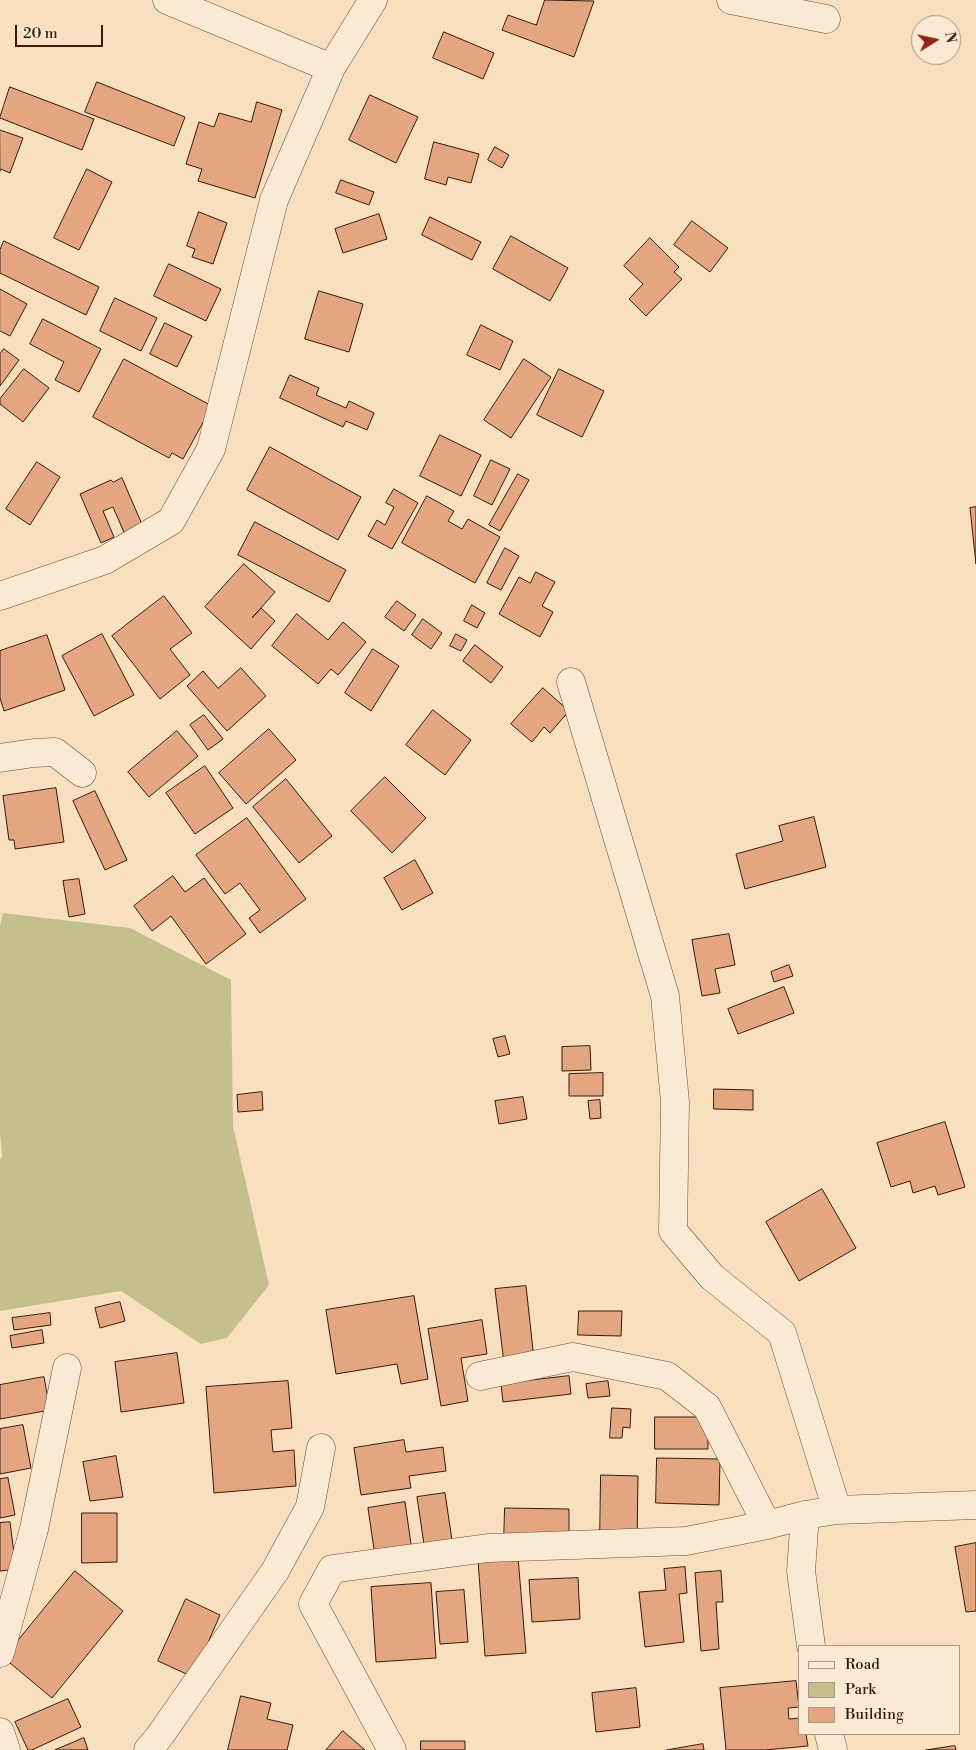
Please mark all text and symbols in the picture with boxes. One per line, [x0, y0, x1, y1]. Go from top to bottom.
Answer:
scale bar [18, 15, 105, 47]
north arrow [911, 15, 961, 65]
text: 20 m [23, 24, 58, 43]
text: N [940, 31, 960, 45]
legend [798, 1645, 961, 1735]
text: Road [845, 1655, 880, 1674]
text: Park [845, 1680, 876, 1699]
text: Building [845, 1705, 904, 1724]

